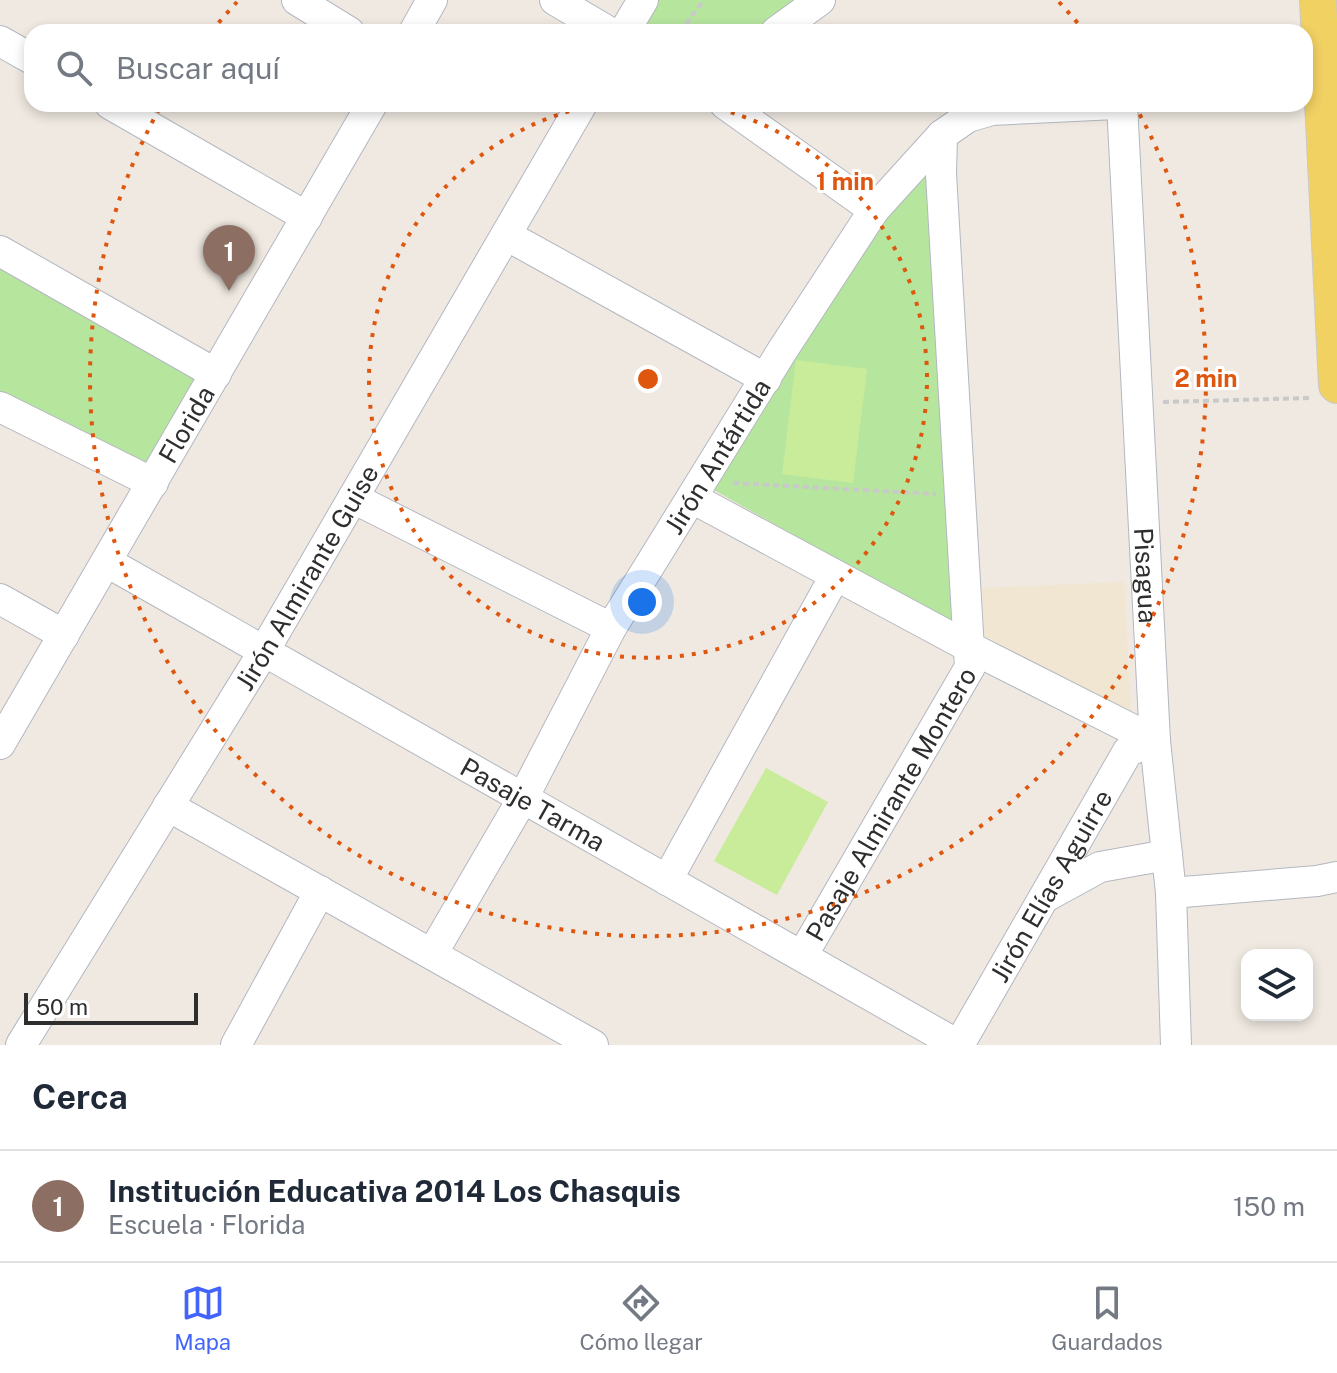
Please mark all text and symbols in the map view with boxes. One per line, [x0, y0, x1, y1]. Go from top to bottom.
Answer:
search box [24, 24, 1313, 112]
icon: search [52, 46, 96, 90]
text: Buscar aquí [116, 50, 280, 86]
text: 1 min [816, 167, 874, 195]
pin: 1 [203, 225, 255, 291]
text: 2 min [1175, 364, 1237, 392]
centre of rings [634, 365, 662, 393]
street label: Jirón Antártida [658, 373, 777, 539]
street label: Florida [151, 380, 220, 468]
street label: Jirón Almirante Guise [228, 459, 384, 696]
street label: Pisagua [1128, 527, 1164, 624]
your location [622, 582, 662, 622]
street label: Pasaje Almirante Montero [799, 661, 982, 946]
street label: Pasaje Tarma [455, 751, 611, 857]
street label: Jirón Elías Aguirre [983, 784, 1118, 987]
map controls [1241, 949, 1313, 1021]
button: layers [1241, 949, 1313, 1021]
scale bar [24, 989, 198, 1025]
text: 50 m [36, 994, 88, 1020]
text: Cerca [32, 1077, 128, 1117]
text: Institución Educativa 2014 Los Chasquis [108, 1173, 681, 1209]
text: 1 [52, 1191, 64, 1222]
text: 150 m [1233, 1191, 1305, 1222]
text: Escuela · Florida [108, 1209, 305, 1240]
tab: Mapa [174, 1281, 231, 1355]
tab: Cómo llegar [580, 1281, 703, 1355]
tab: Guardados [1051, 1281, 1163, 1355]

